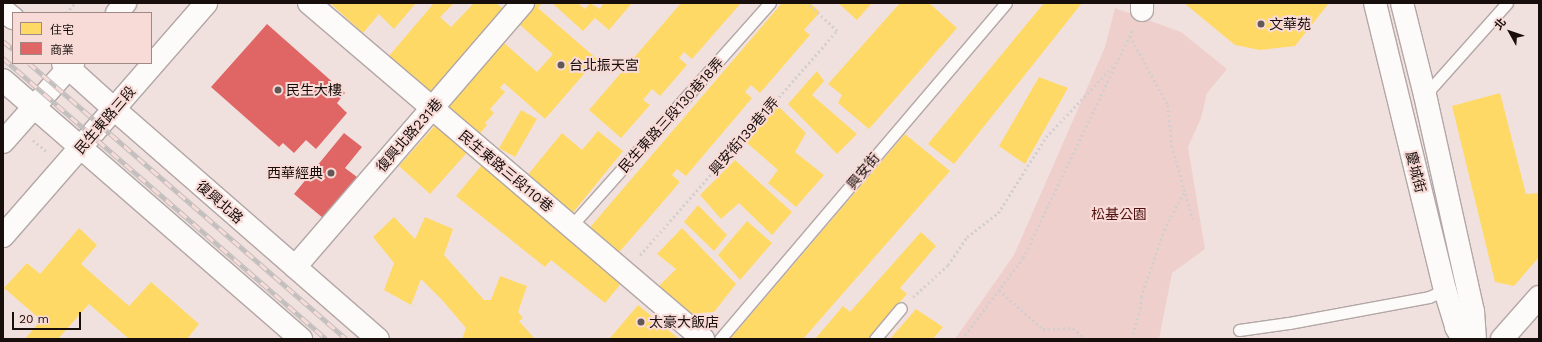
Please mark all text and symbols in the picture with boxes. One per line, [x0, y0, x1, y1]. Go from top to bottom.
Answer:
legend [12, 12, 152, 64]
north arrow [1490, 12, 1530, 52]
place label: 文華苑 [1269, 16, 1311, 32]
text: 北 [1492, 16, 1509, 32]
marker: 文華苑 [1256, 19, 1266, 29]
text: 住宅 [50, 23, 74, 37]
text: 商業 [50, 43, 74, 57]
street label: 民生東路三段130巷18弄 [615, 54, 727, 176]
place label: 台北振天宮 [569, 57, 639, 73]
marker: 台北振天宮 [556, 60, 566, 70]
place label: 民生大樓 [286, 82, 342, 98]
street label: 民生東路三段 [71, 83, 139, 157]
marker: 民生大樓 [273, 85, 283, 95]
street label: 興安街139巷1弄 [706, 94, 782, 178]
street label: 復興北路231巷 [373, 95, 445, 175]
street label: 民生東路三段110巷 [456, 127, 556, 215]
street label: 興安街 [843, 150, 883, 192]
street label: 慶城街 [1403, 150, 1429, 194]
place label: 西華經典 [267, 165, 323, 181]
marker: 西華經典 [326, 168, 336, 178]
street label: 復興北路 [193, 177, 247, 227]
park label: 松基公園 [1091, 206, 1147, 222]
scale bar [14, 304, 83, 330]
text: 20 m [19, 312, 49, 326]
place label: 太豪大飯店 [649, 314, 719, 330]
marker: 太豪大飯店 [636, 317, 646, 327]

